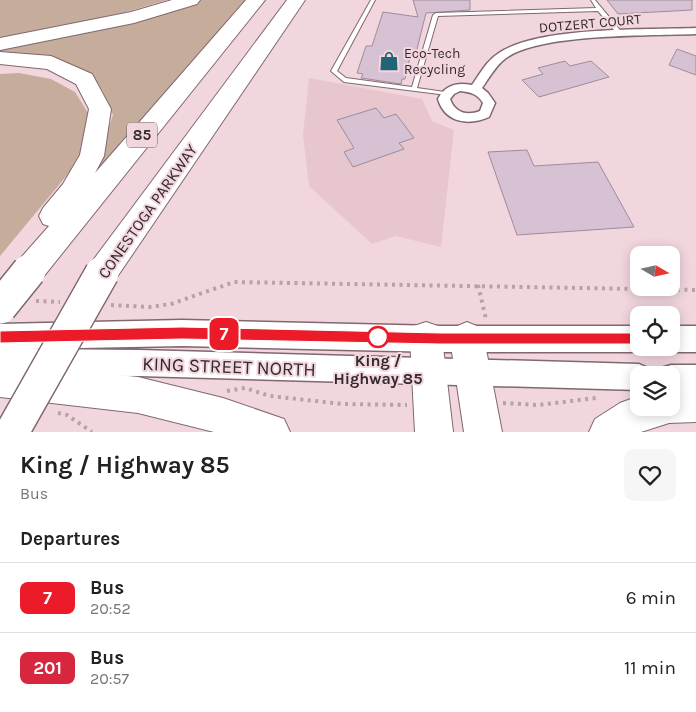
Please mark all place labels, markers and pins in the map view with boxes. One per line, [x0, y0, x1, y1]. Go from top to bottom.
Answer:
place label: Eco-Tech Recycling [404, 45, 465, 78]
shop icon: Eco-Tech Recycling [378, 50, 400, 72]
marker: King / Highway 85 [367, 326, 389, 348]
place label: King / Highway 85 [333, 351, 423, 388]

